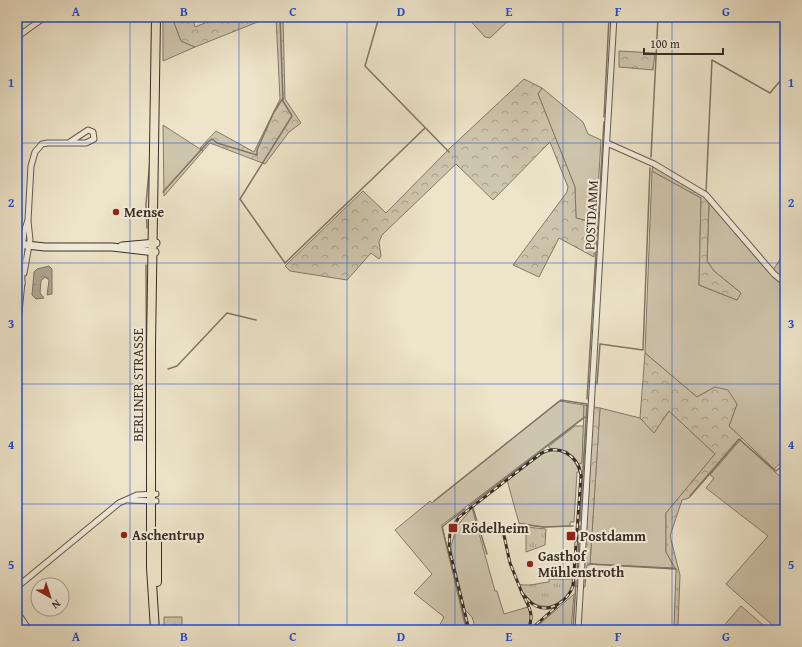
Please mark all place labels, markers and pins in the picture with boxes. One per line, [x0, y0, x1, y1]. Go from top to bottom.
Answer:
place label: Mense [124, 202, 164, 222]
marker: Mense [111, 207, 121, 217]
place label: Rödelheim [462, 518, 529, 538]
marker: Rödelheim [447, 522, 459, 534]
place label: Aschentrup [132, 525, 204, 545]
place label: Postdamm [580, 526, 646, 546]
marker: Aschentrup [119, 530, 129, 540]
marker: Postdamm [565, 530, 577, 542]
place label: Gasthof Mühlenstroth [538, 546, 625, 582]
marker: Gasthof Mühlenstroth [525, 559, 535, 569]

